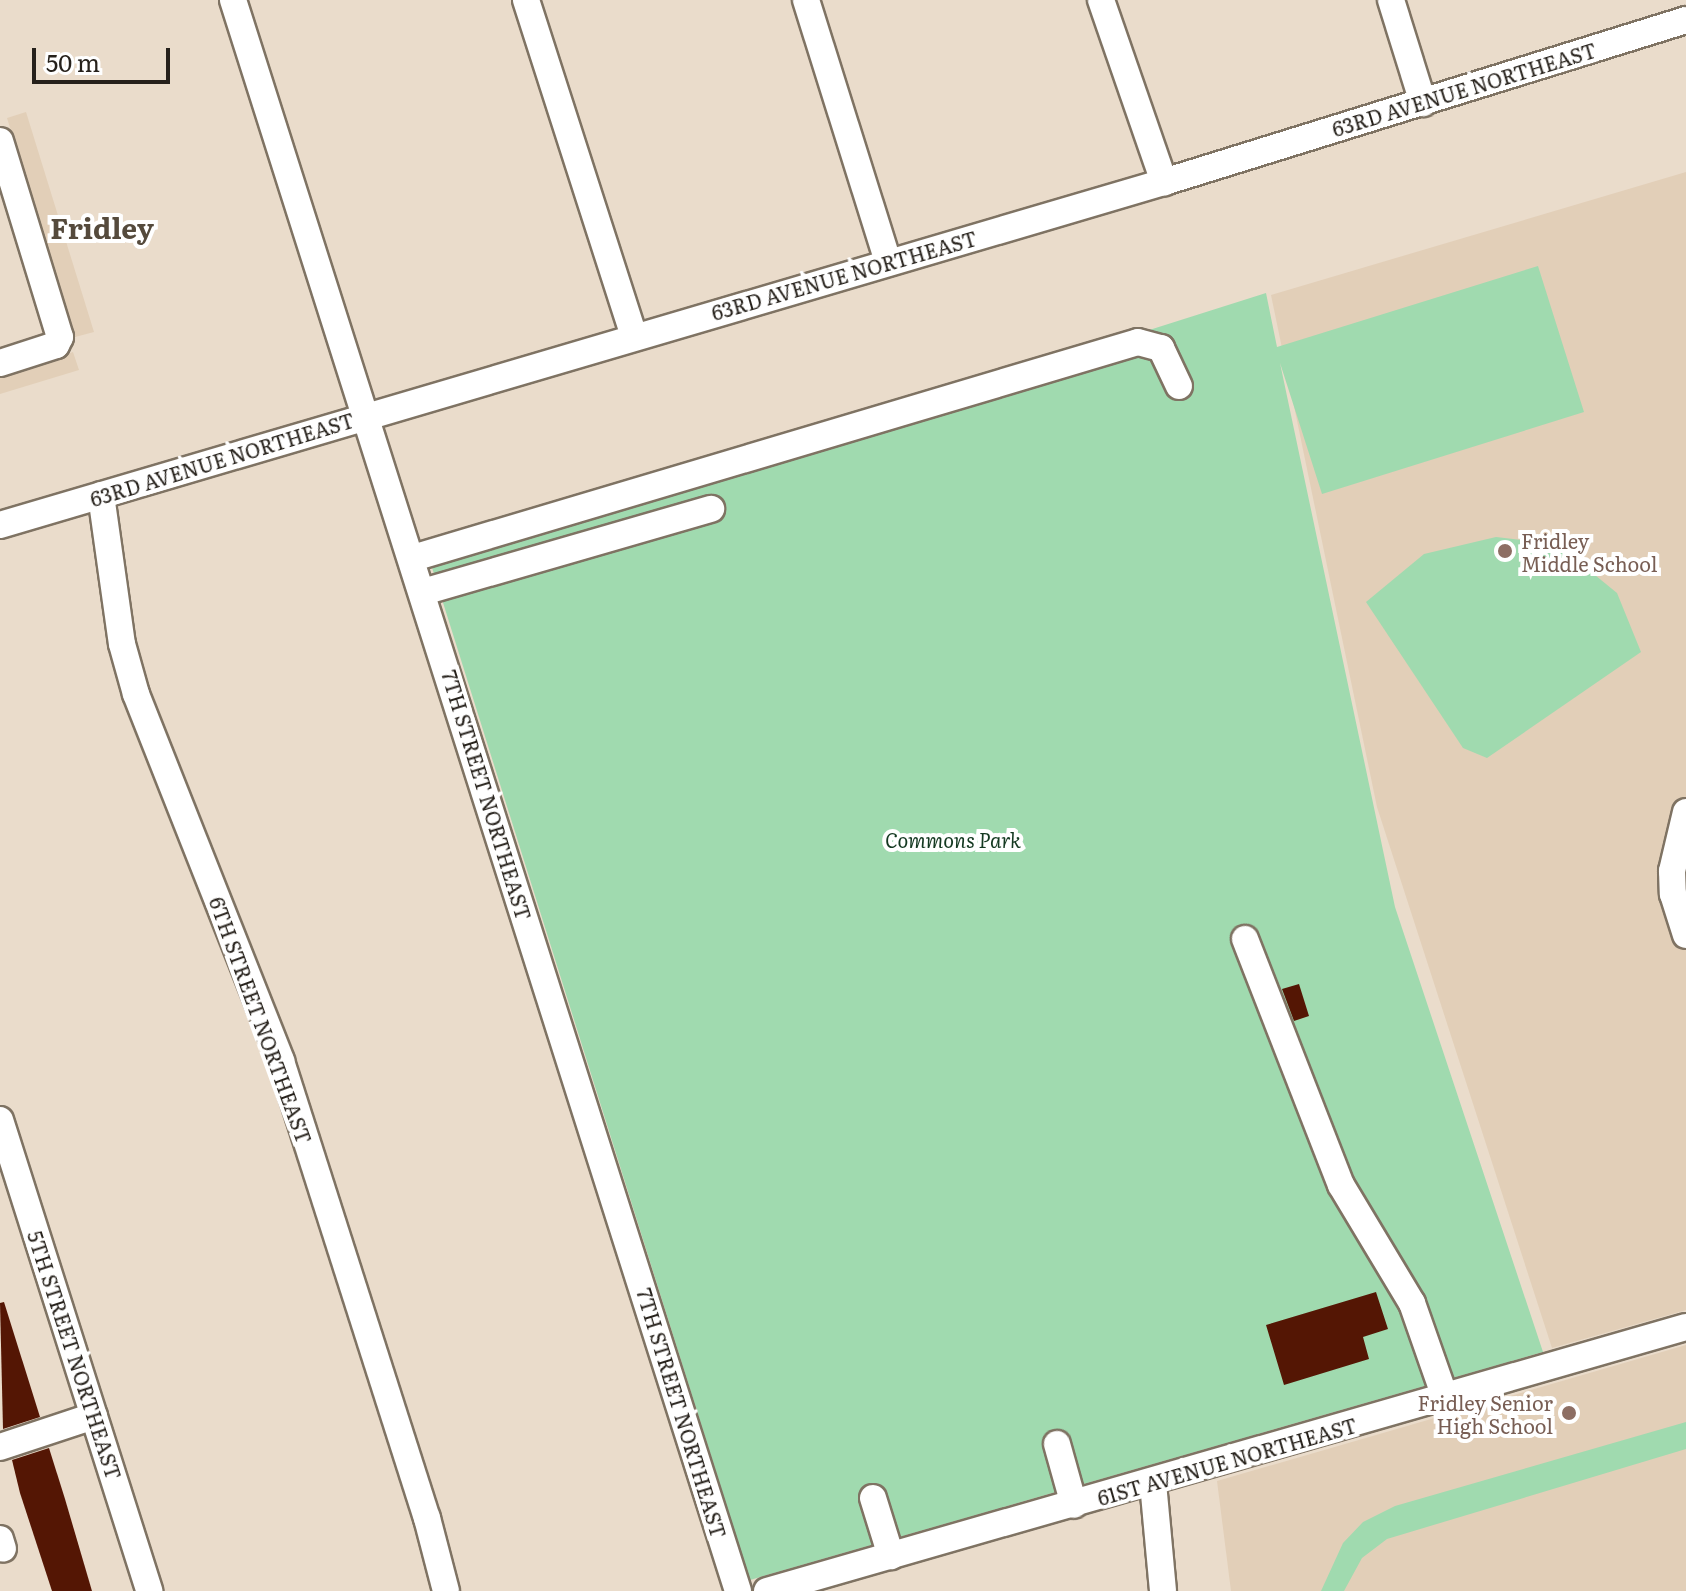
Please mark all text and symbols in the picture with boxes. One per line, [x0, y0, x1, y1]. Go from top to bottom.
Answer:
scale bar [36, 32, 174, 82]
street label: 63RD AVENUE NORTHEAST [1329, 37, 1599, 141]
text: 50 m [46, 44, 100, 79]
district label: Fridley [50, 210, 154, 244]
street label: 63RD AVENUE NORTHEAST [709, 226, 979, 324]
street label: 63RD AVENUE NORTHEAST [87, 407, 357, 511]
place label: Fridley Middle School [1521, 528, 1657, 575]
marker: Fridley Middle School [1496, 542, 1514, 560]
street label: 7TH STREET NORTHEAST [438, 667, 536, 923]
park label: Commons Park [885, 827, 1021, 851]
street label: 6TH STREET NORTHEAST [205, 893, 317, 1147]
street label: 5TH STREET NORTHEAST [23, 1228, 127, 1482]
street label: 7TH STREET NORTHEAST [633, 1285, 731, 1541]
place label: Fridley Senior High School [1418, 1390, 1553, 1437]
marker: Fridley Senior High School [1560, 1404, 1578, 1422]
street label: 61ST AVENUE NORTHEAST [1095, 1412, 1359, 1510]

